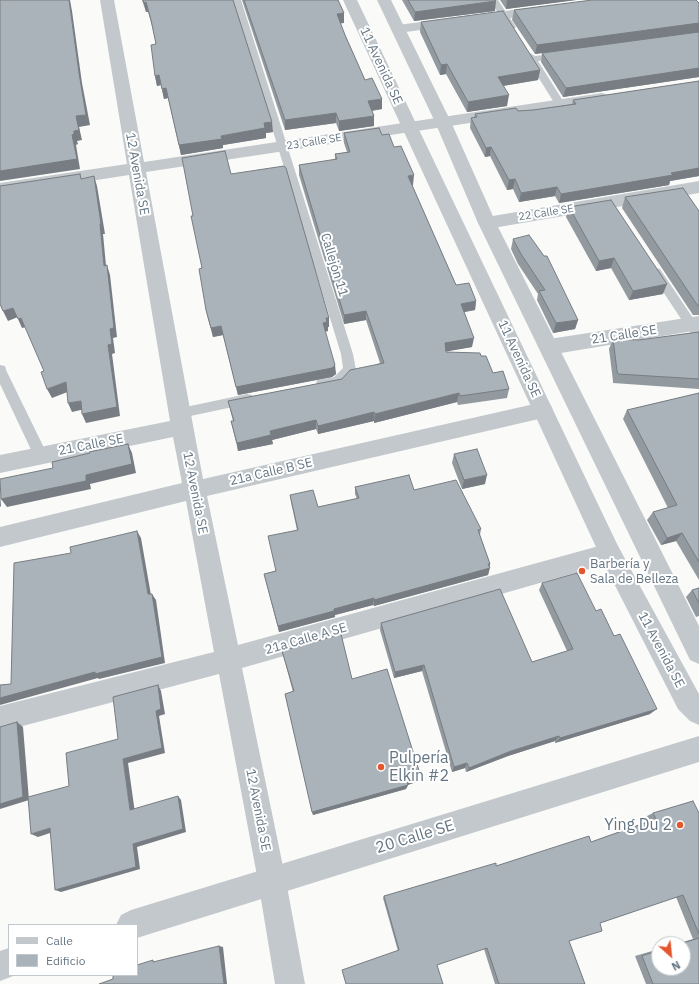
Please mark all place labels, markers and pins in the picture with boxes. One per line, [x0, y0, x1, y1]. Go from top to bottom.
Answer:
place label: Barbería y Sala de Belleza [590, 556, 678, 587]
marker: Barbería y Sala de Belleza [577, 566, 587, 576]
place label: Pulpería Elkin #2 [389, 748, 449, 786]
marker: Pulpería Elkin #2 [376, 762, 386, 772]
place label: Ying Du 2 [604, 815, 672, 835]
marker: Ying Du 2 [675, 820, 685, 830]

